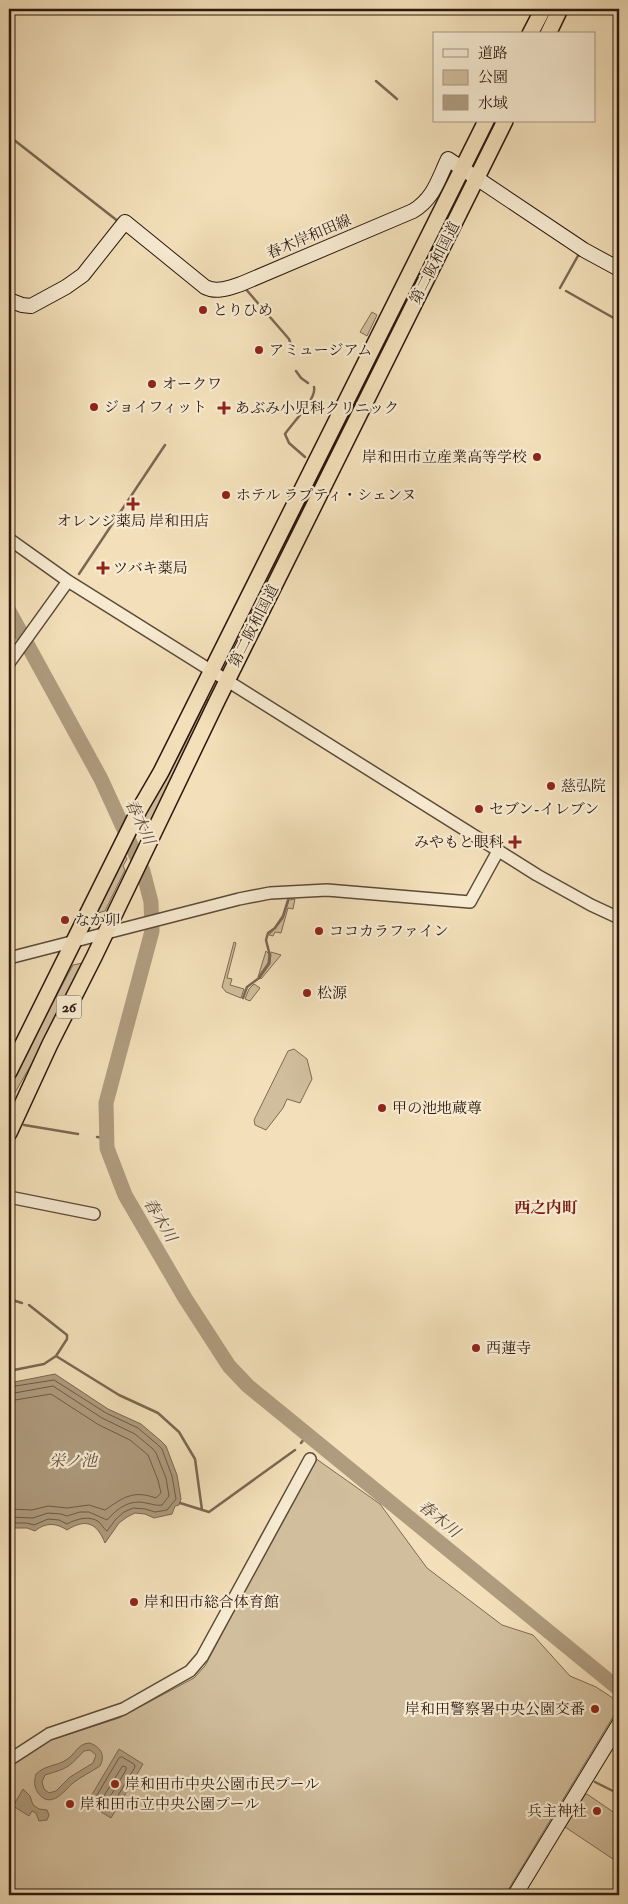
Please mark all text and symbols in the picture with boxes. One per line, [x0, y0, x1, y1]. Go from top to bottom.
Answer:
legend [433, 32, 596, 122]
text: 道路 [478, 44, 508, 63]
text: 公園 [478, 68, 508, 87]
text: 水域 [478, 94, 508, 113]
street label: 春木岸和田線 [264, 211, 354, 263]
street label: 第二阪和国道 [406, 219, 464, 307]
place label: とりひめ [213, 301, 273, 320]
marker: とりひめ [197, 304, 209, 316]
place label: アミュージアム [269, 341, 372, 360]
marker: アミュージアム [253, 344, 265, 356]
place label: オークワ [162, 375, 222, 394]
marker: オークワ [146, 378, 158, 390]
place label: ジョイフィット [104, 398, 207, 417]
place label: あぶみ小児科クリニック [235, 399, 399, 418]
marker: ジョイフィット [88, 401, 100, 413]
marker: あぶみ小児科クリニック [217, 401, 231, 415]
place label: 岸和田市立産業高等学校 [362, 448, 527, 467]
marker: 岸和田市立産業高等学校 [531, 451, 543, 463]
place label: ホテル ラプティ・シェンヌ [236, 486, 416, 505]
marker: ホテル ラプティ・シェンヌ [220, 489, 232, 501]
marker: オレンジ薬局 岸和田店 [127, 498, 139, 510]
place label: オレンジ薬局 岸和田店 [57, 512, 209, 531]
place label: ツバキ薬局 [113, 559, 188, 578]
marker: ツバキ薬局 [97, 562, 109, 574]
street label: 第二阪和国道 [225, 582, 283, 670]
place label: 慈弘院 [561, 777, 606, 796]
marker: 慈弘院 [545, 780, 557, 792]
water label: 春木川 [121, 796, 160, 850]
place label: セブン-イレブン [489, 800, 599, 819]
marker: セブン-イレブン [473, 803, 485, 815]
place label: みやもと眼科 [414, 833, 504, 852]
marker: みやもと眼科 [508, 835, 522, 849]
place label: なか卯 [75, 911, 120, 930]
marker: なか卯 [59, 914, 71, 926]
place label: ココカラファイン [329, 922, 449, 941]
marker: ココカラファイン [313, 925, 325, 937]
place label: 松源 [317, 984, 347, 1003]
marker: 松源 [301, 987, 313, 999]
road number: 26 [56, 996, 82, 1019]
place label: 甲の池地蔵尊 [392, 1099, 482, 1118]
marker: 甲の池地蔵尊 [376, 1102, 388, 1114]
water label: 春木川 [139, 1194, 182, 1247]
district label: 西之内町 [514, 1198, 578, 1218]
place label: 西蓮寺 [486, 1339, 531, 1358]
marker: 西蓮寺 [470, 1342, 482, 1354]
water label: 栄ノ池 [49, 1451, 99, 1471]
water label: 春木川 [414, 1496, 465, 1543]
place label: 岸和田市総合体育館 [144, 1593, 279, 1612]
marker: 岸和田市総合体育館 [128, 1596, 140, 1608]
place label: 岸和田警察署中央公園交番 [405, 1700, 585, 1719]
marker: 岸和田警察署中央公園交番 [589, 1703, 601, 1715]
place label: 岸和田市中央公園市民プール [125, 1775, 319, 1794]
marker: 岸和田市中央公園市民プール [109, 1778, 121, 1790]
place label: 岸和田市立中央公園プール [80, 1795, 259, 1814]
marker: 岸和田市立中央公園プール [64, 1798, 76, 1810]
place label: 兵主神社 [527, 1802, 587, 1821]
marker: 兵主神社 [591, 1805, 603, 1817]

